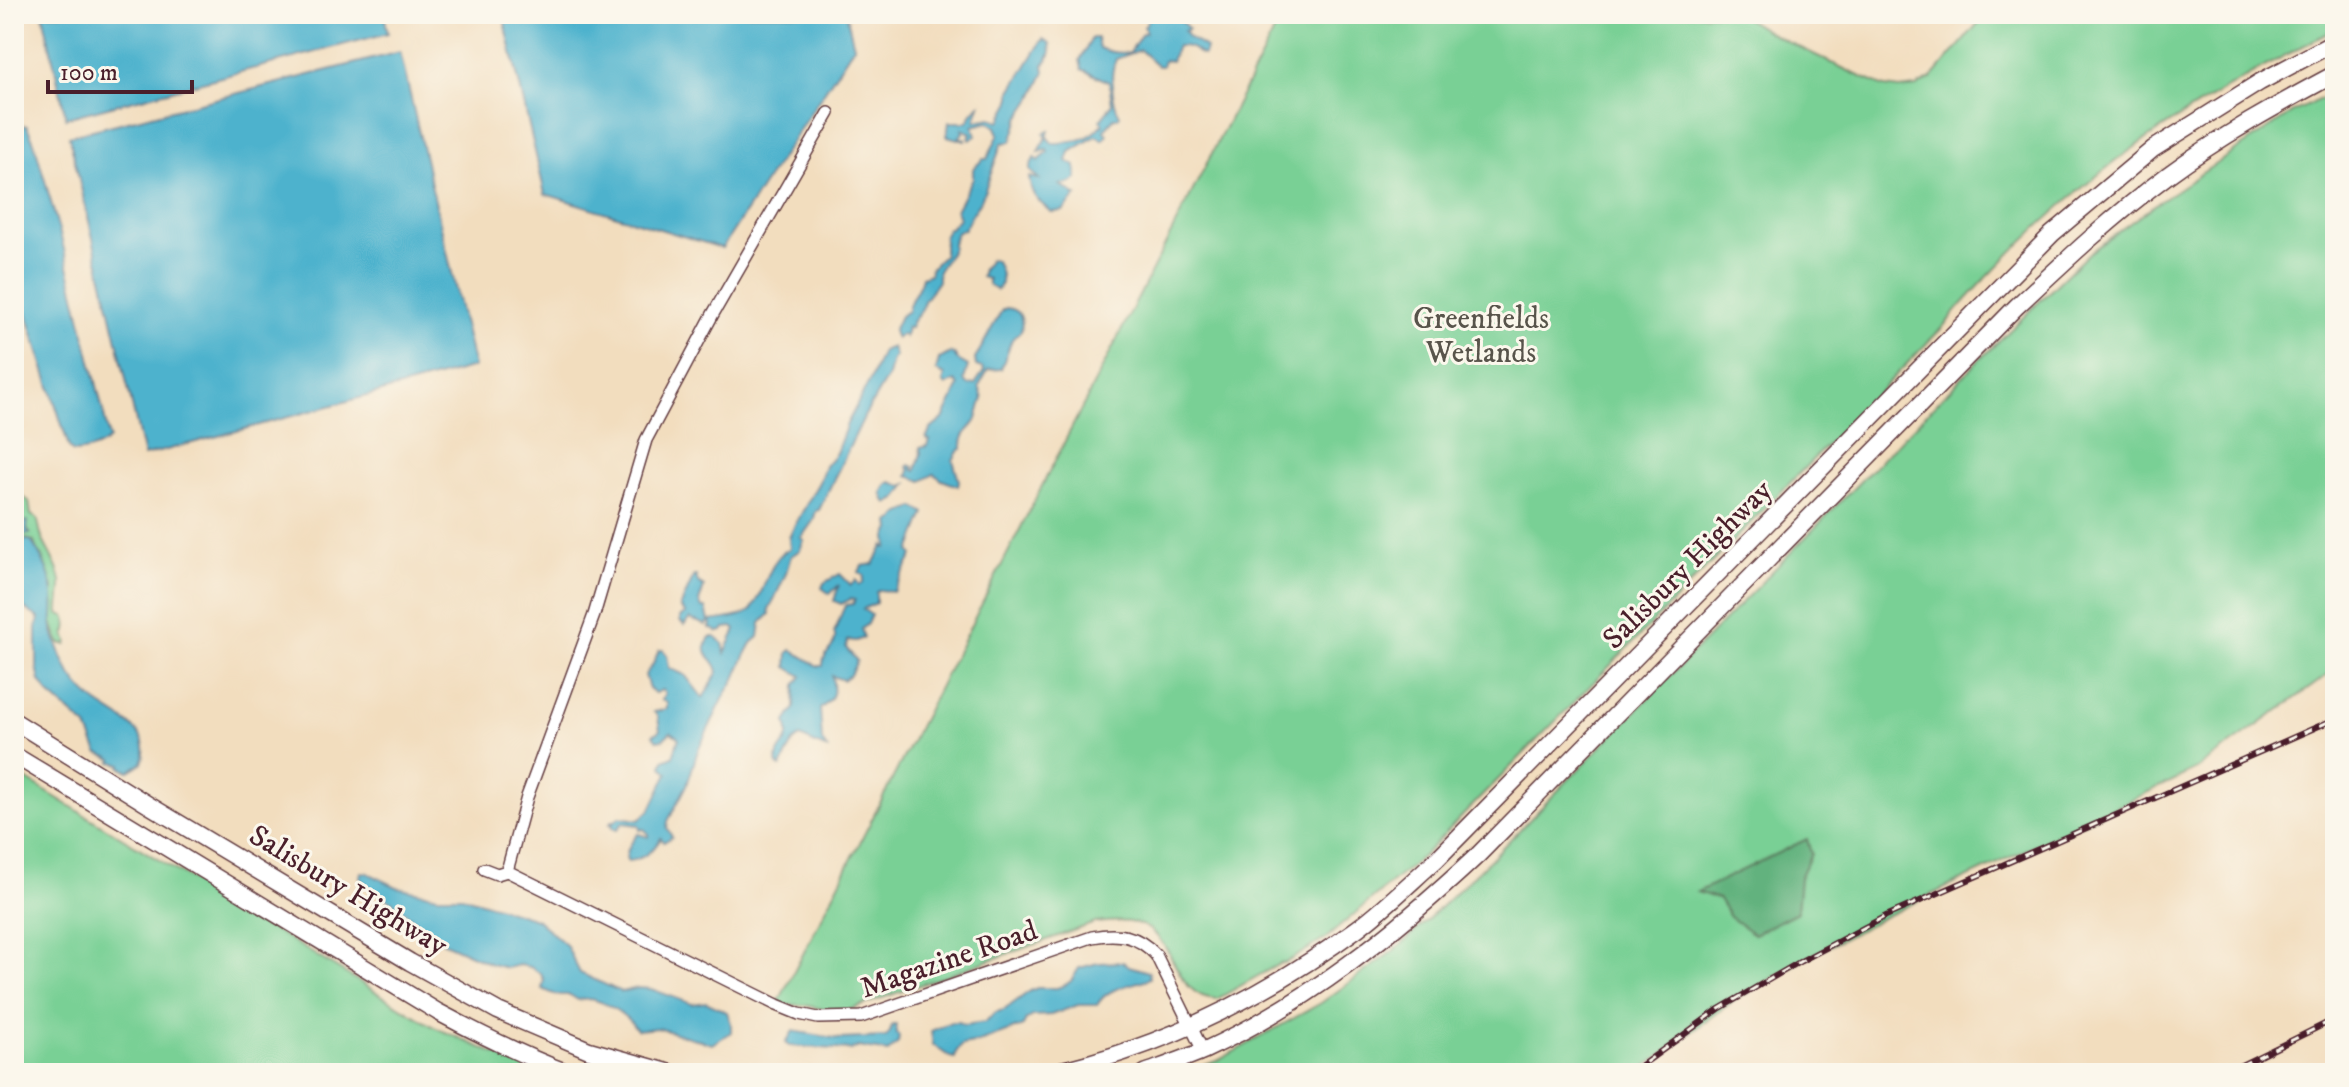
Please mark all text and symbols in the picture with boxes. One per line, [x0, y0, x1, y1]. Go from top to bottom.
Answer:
scale bar [48, 44, 192, 94]
text: 100 m [60, 58, 118, 88]
park label: Greenfields Wetlands [1413, 301, 1549, 372]
street label: Salisbury Highway [1595, 472, 1781, 658]
street label: Salisbury Highway [242, 817, 454, 965]
street label: Magazine Road [856, 912, 1042, 1008]

